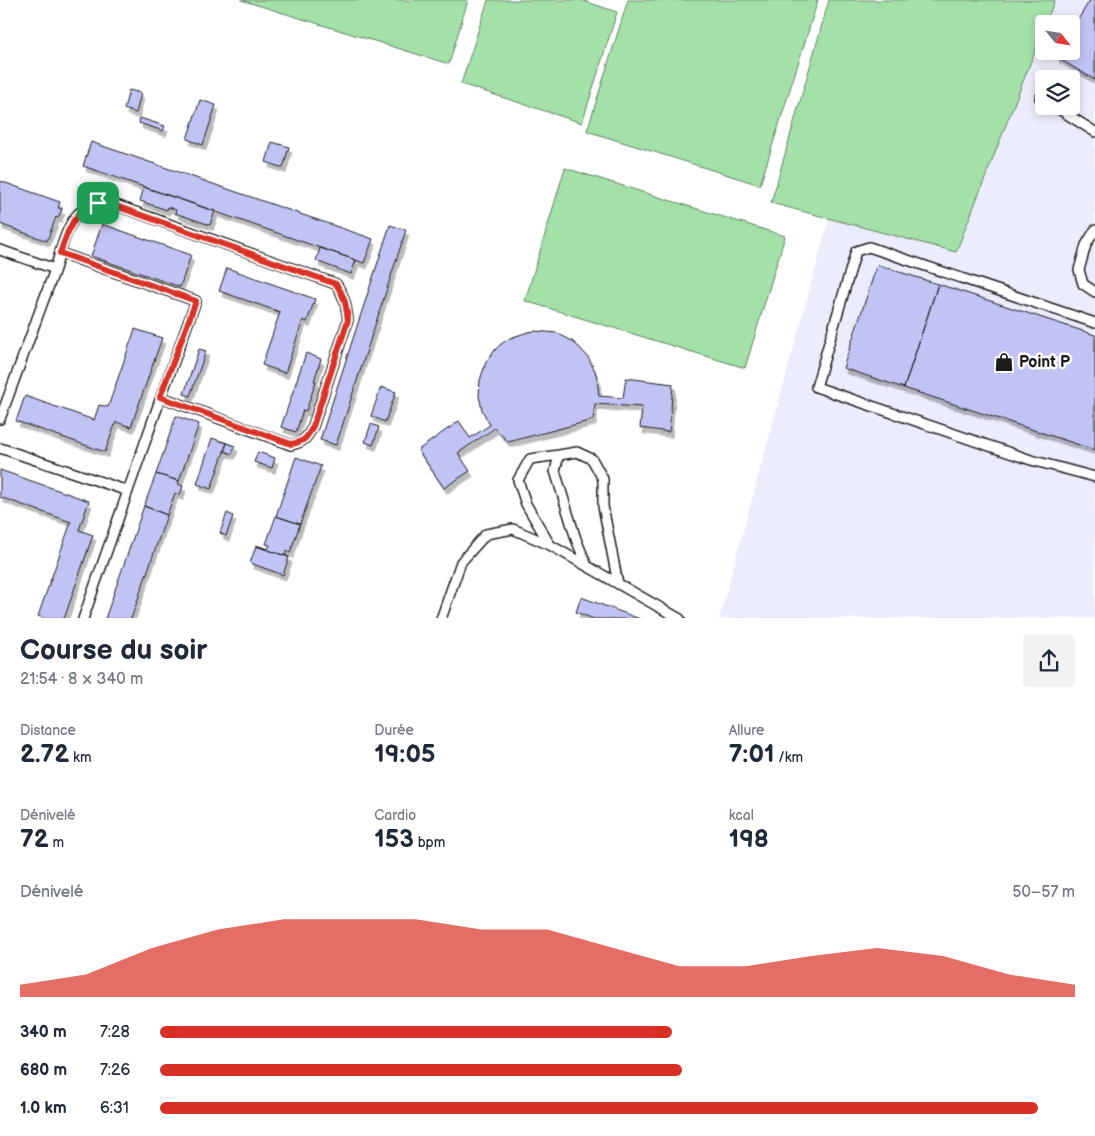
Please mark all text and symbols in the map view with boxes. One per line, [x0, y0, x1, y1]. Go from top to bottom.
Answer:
north arrow [1035, 15, 1080, 60]
map controls [1035, 15, 1080, 115]
button: layers [1035, 70, 1080, 115]
pin [77, 182, 119, 224]
icon: arrive [84, 189, 112, 217]
shop icon: Point P [993, 351, 1015, 373]
place label: Point P [1019, 353, 1070, 372]
text: Course du soir [20, 634, 208, 667]
button: share [1023, 635, 1075, 687]
text: 21:54 · 8 × 340 m [20, 670, 143, 689]
text: Distance [20, 722, 76, 739]
text: Durée [374, 722, 414, 739]
text: Allure [729, 722, 764, 739]
text: 2.72 [20, 739, 69, 770]
text: 19:05 [374, 739, 436, 770]
text: 7:01 [729, 739, 775, 770]
text: km [69, 749, 91, 766]
text: /km [775, 749, 803, 766]
text: Dénivelé [20, 807, 75, 824]
text: Cardio [374, 807, 416, 824]
text: kcal [729, 807, 754, 824]
text: 72 [20, 824, 49, 855]
text: 153 [374, 824, 414, 855]
text: 198 [729, 824, 769, 855]
text: m [49, 834, 64, 851]
text: bpm [414, 834, 445, 851]
text: Dénivelé [20, 883, 83, 902]
text: 50–57 m [1012, 883, 1075, 902]
text: 340 m [20, 1023, 67, 1042]
text: 7:28 [100, 1023, 130, 1042]
text: 680 m [20, 1061, 67, 1080]
text: 7:26 [100, 1061, 130, 1080]
text: 1.0 km [20, 1099, 67, 1118]
text: 6:31 [100, 1099, 129, 1118]

